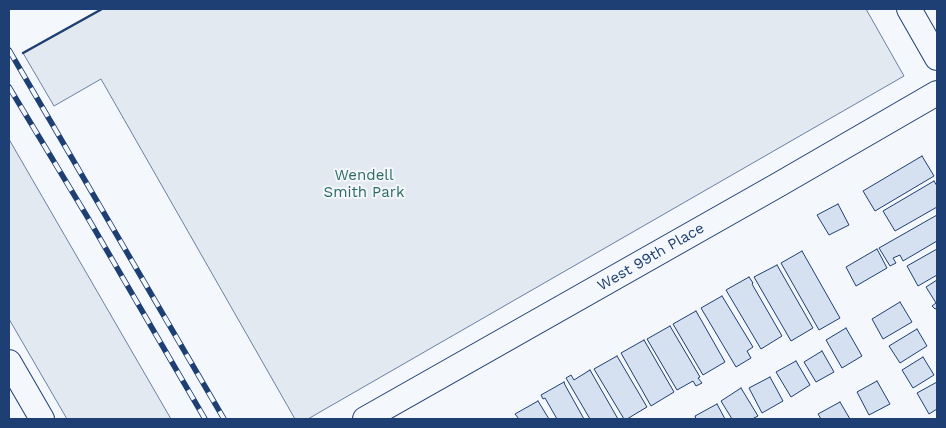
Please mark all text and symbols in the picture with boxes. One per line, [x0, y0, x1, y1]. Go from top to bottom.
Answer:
park label: Wendell Smith Park [324, 167, 404, 202]
street label: West 99th Place [594, 219, 708, 295]

